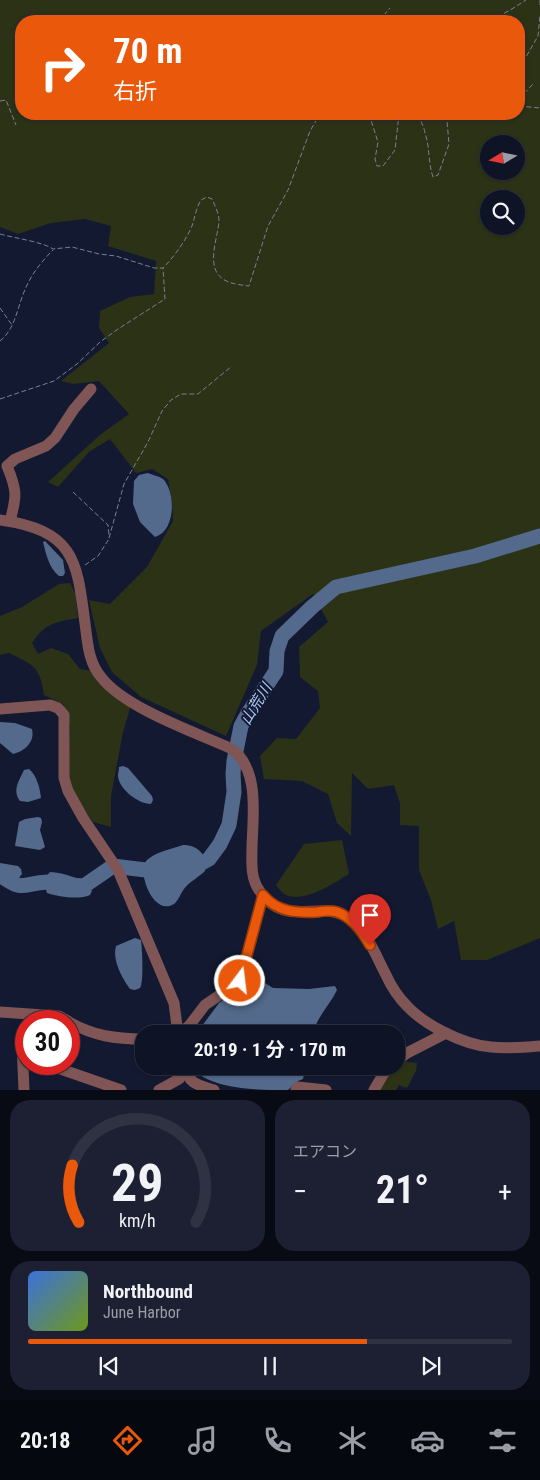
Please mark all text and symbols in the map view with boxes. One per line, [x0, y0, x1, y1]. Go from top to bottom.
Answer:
text: 70 m [113, 31, 182, 72]
icon: right [30, 35, 95, 100]
text: 右折 [113, 79, 157, 104]
north arrow [480, 135, 525, 180]
map controls [480, 135, 525, 235]
button: search [480, 190, 525, 235]
water label: 山荒川 [237, 678, 276, 728]
pin [349, 894, 391, 945]
icon: arrive [356, 901, 384, 929]
position arrow [213, 954, 265, 1006]
speed limit sign: 30 [15, 1010, 80, 1075]
text: 20:19 · 1 分 · 170 m [194, 1038, 346, 1061]
text: エアコン [293, 1142, 357, 1161]
text: 29 [111, 1153, 164, 1214]
text: 21° [376, 1168, 429, 1212]
text: − [293, 1175, 307, 1208]
text: + [498, 1175, 512, 1208]
text: km/h [119, 1210, 156, 1231]
text: Northbound [103, 1280, 193, 1303]
text: June Harbor [103, 1303, 181, 1322]
icon: previous [95, 1352, 123, 1380]
icon: pause [256, 1352, 284, 1380]
icon: next [417, 1352, 445, 1380]
icon: directions [110, 1423, 145, 1458]
icon: music [185, 1423, 220, 1458]
icon: phone [260, 1423, 295, 1458]
icon: climate [335, 1423, 370, 1458]
icon: car [410, 1423, 445, 1458]
icon: filters [485, 1423, 520, 1458]
text: 20:18 [20, 1428, 70, 1453]

